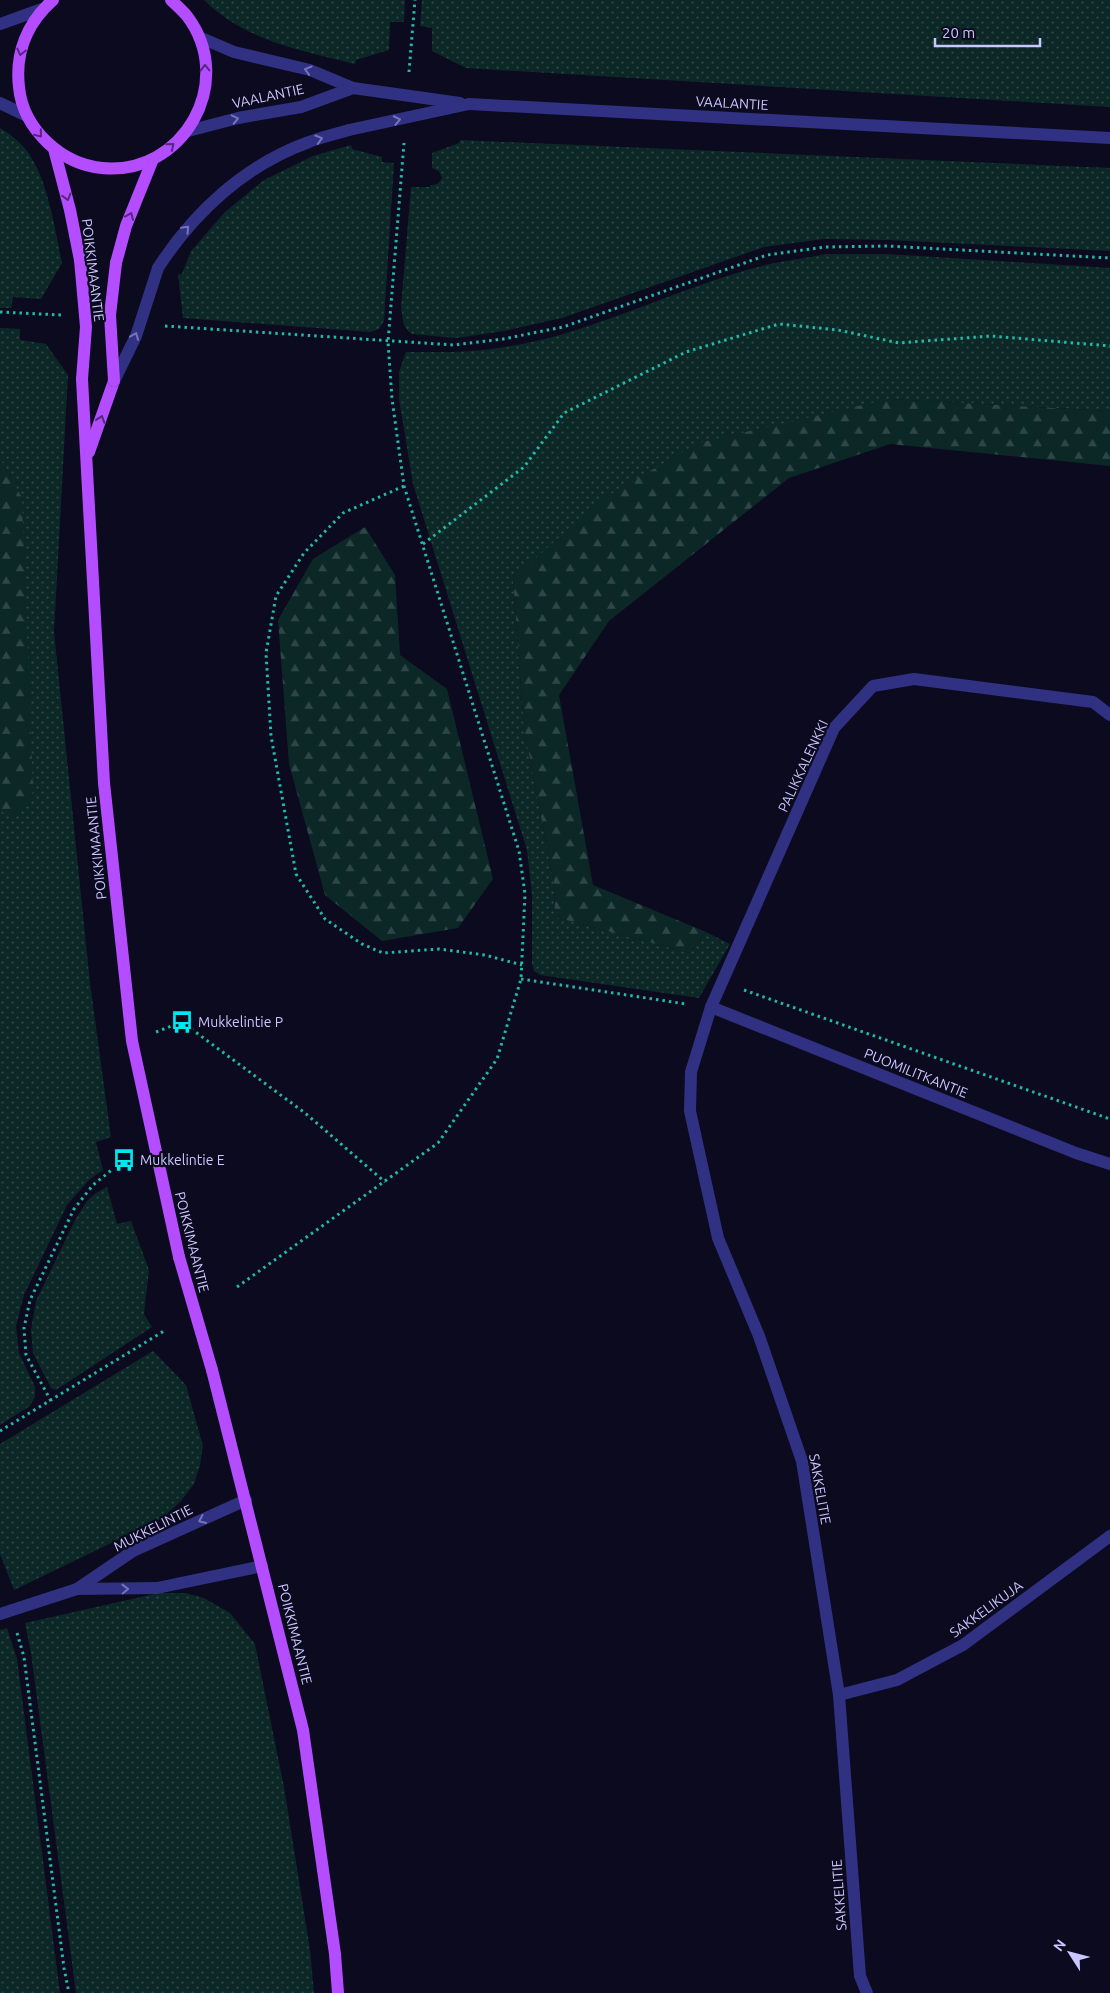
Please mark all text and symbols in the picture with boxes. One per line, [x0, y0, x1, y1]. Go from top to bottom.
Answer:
scale bar [935, 15, 1040, 47]
text: 20 m [942, 24, 975, 41]
one-way arrow [16, 48, 26, 57]
one-way arrow [200, 64, 210, 72]
one-way arrow [305, 66, 313, 76]
street label: VAALANTIE [231, 81, 305, 111]
street label: VAALANTIE [695, 93, 769, 113]
one-way arrow [231, 114, 239, 125]
one-way arrow [393, 115, 402, 126]
one-way arrow [34, 128, 42, 137]
one-way arrow [314, 134, 323, 144]
one-way arrow [166, 143, 175, 152]
one-way arrow [61, 192, 71, 200]
one-way arrow [124, 212, 134, 221]
street label: POIKKIMAANTIE [79, 218, 107, 322]
one-way arrow [180, 225, 189, 234]
one-way arrow [129, 333, 139, 341]
one-way arrow [95, 415, 105, 423]
street label: PALIKKALENKKI [775, 717, 831, 815]
street label: POIKKIMAANTIE [83, 796, 109, 900]
bus stop icon: Mukkelintie P [169, 1009, 195, 1035]
place label: Mukkelintie P [198, 1014, 283, 1030]
street label: PUOMILITKANTIE [862, 1045, 970, 1101]
bus stop icon: Mukkelintie E [111, 1147, 137, 1173]
place label: Mukkelintie E [140, 1152, 225, 1168]
street label: POIKKIMAANTIE [172, 1190, 212, 1294]
street label: SAKKELITIE [806, 1453, 834, 1526]
street label: MUKKELINTIE [111, 1501, 195, 1555]
one-way arrow [198, 1514, 207, 1524]
street label: SAKKELIKUJA [946, 1577, 1026, 1641]
street label: POIKKIMAANTIE [275, 1582, 315, 1686]
one-way arrow [122, 1583, 130, 1594]
street label: SAKKELITIE [829, 1859, 849, 1931]
north arrow [1045, 1928, 1095, 1978]
text: N [1050, 1936, 1069, 1954]

